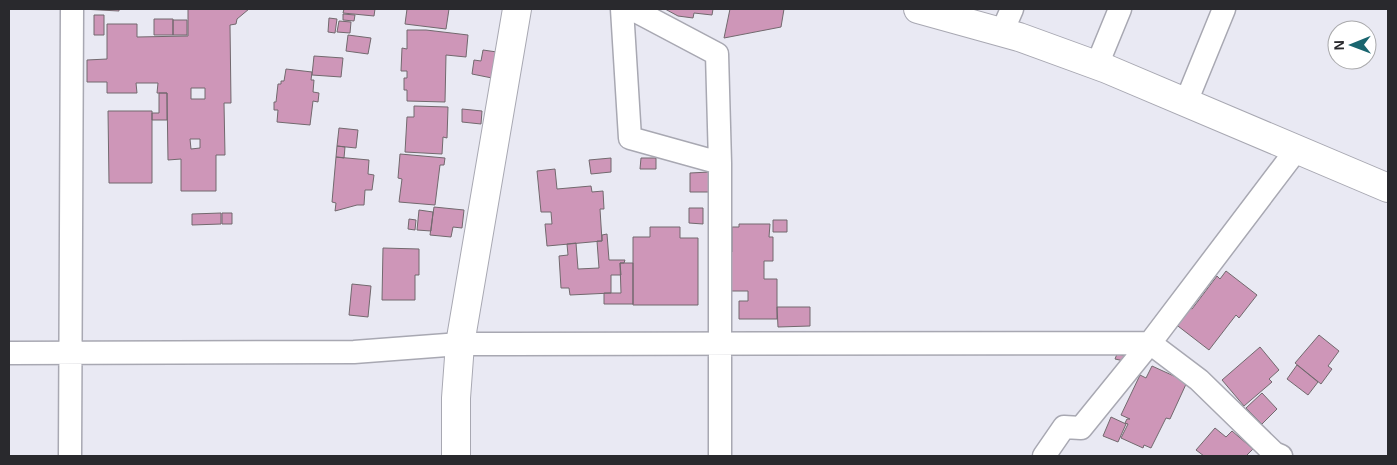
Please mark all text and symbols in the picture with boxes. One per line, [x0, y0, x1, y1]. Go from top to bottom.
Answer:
north arrow [1327, 20, 1377, 70]
text: N [1331, 40, 1347, 50]

